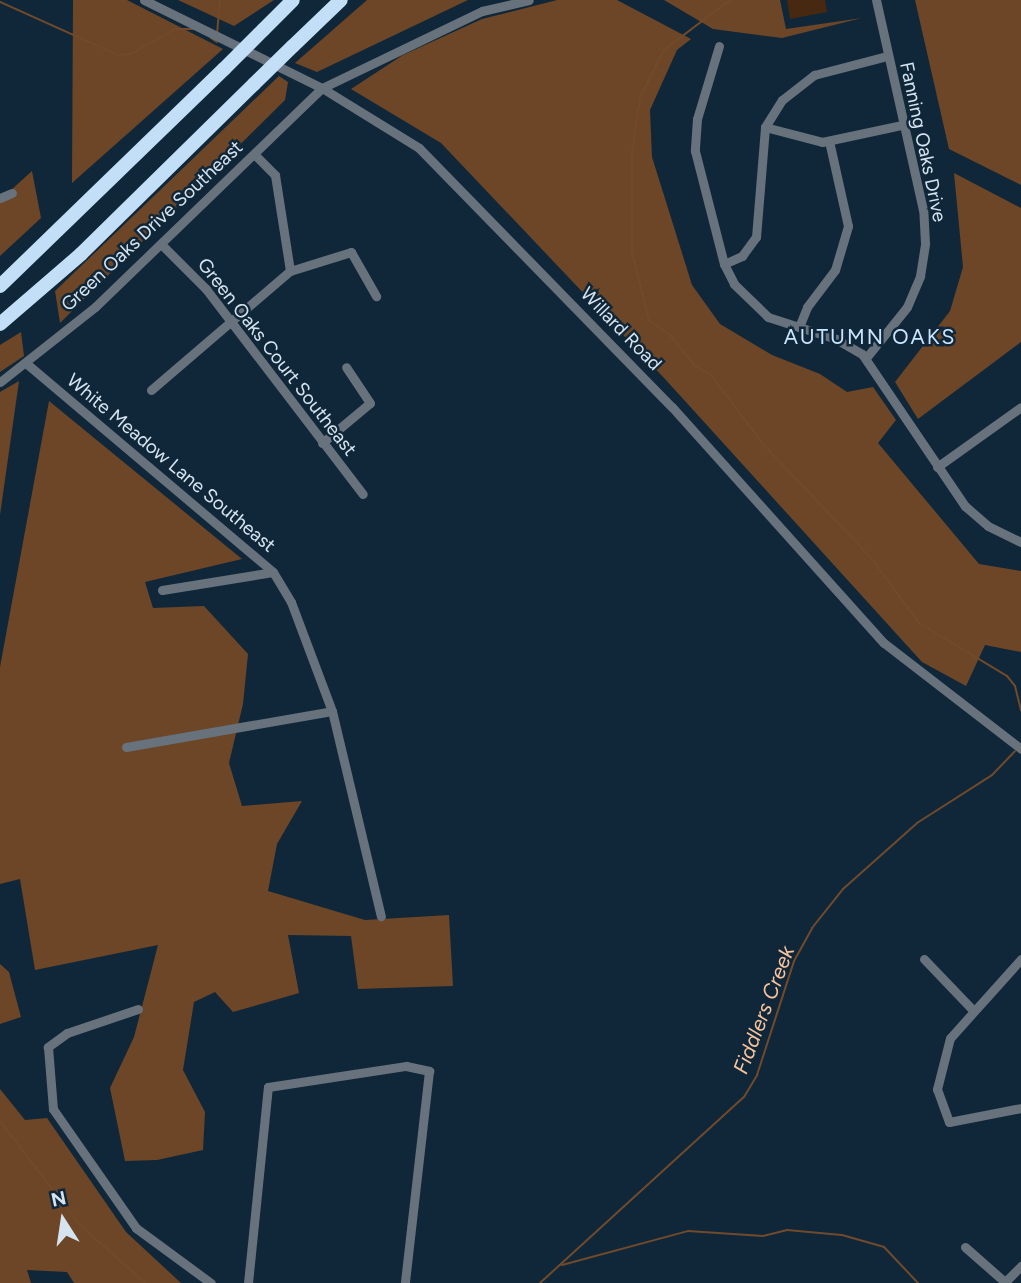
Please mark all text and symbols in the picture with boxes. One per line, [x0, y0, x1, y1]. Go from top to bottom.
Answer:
street label: Fanning Oaks Drive [895, 60, 951, 224]
street label: Green Oaks Drive Southeast [56, 136, 248, 316]
street label: Green Oaks Court Southeast [193, 253, 361, 461]
street label: Willard Road [576, 283, 666, 375]
district label: AUTUMN OAKS [785, 324, 955, 350]
street label: White Meadow Lane Southeast [62, 369, 280, 557]
water label: Fiddlers Creek [728, 943, 800, 1077]
north arrow [28, 1185, 98, 1255]
text: N [49, 1186, 68, 1212]

